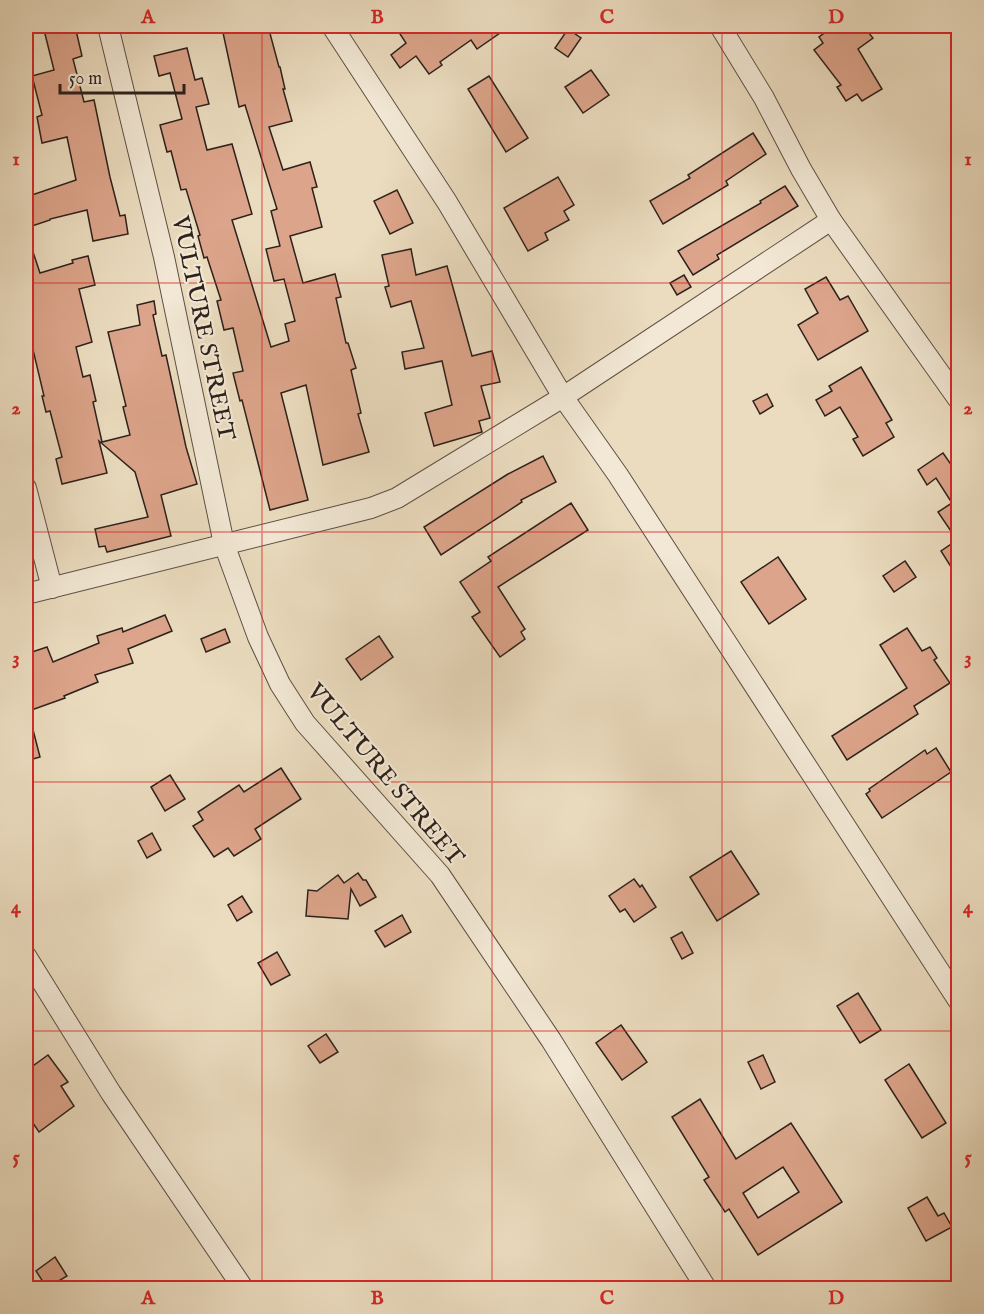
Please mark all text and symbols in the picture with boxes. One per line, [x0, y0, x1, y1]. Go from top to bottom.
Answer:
text: A [140, 5, 156, 30]
text: B [370, 5, 384, 30]
text: C [600, 5, 614, 30]
text: D [828, 5, 844, 30]
scale bar [60, 57, 184, 95]
text: 50 m [69, 68, 102, 91]
text: 1 [12, 147, 20, 172]
text: 1 [964, 147, 972, 172]
street label: VULTURE STREET [163, 212, 242, 444]
text: 2 [11, 396, 21, 421]
text: 2 [963, 396, 973, 421]
text: 3 [12, 646, 20, 671]
text: 3 [964, 646, 972, 671]
street label: VULTURE STREET [299, 677, 471, 873]
text: 4 [11, 895, 22, 920]
text: 4 [963, 895, 974, 920]
text: 5 [12, 1145, 20, 1170]
text: 5 [964, 1145, 972, 1170]
text: A [140, 1286, 156, 1311]
text: B [370, 1286, 384, 1311]
text: C [600, 1286, 614, 1311]
text: D [828, 1286, 844, 1311]

